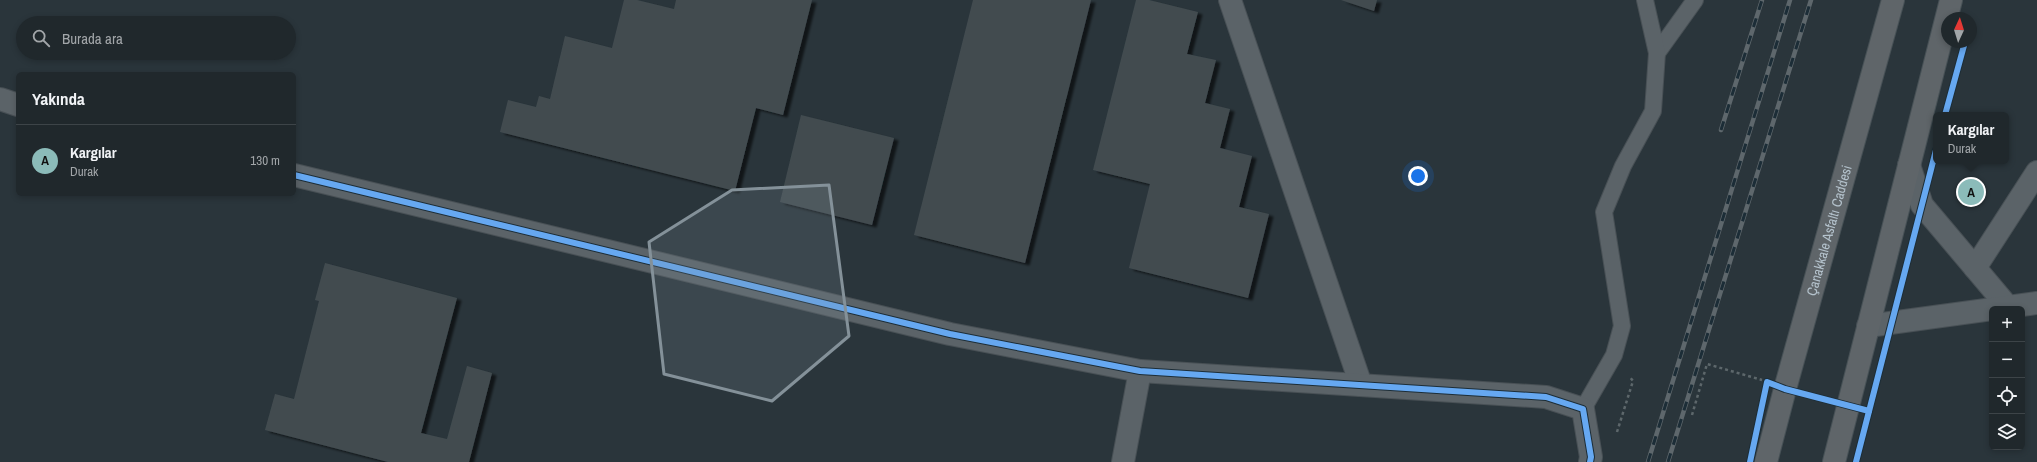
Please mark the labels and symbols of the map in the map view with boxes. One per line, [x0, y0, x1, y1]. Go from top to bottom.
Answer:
north arrow [1941, 12, 1977, 48]
street label: Çanakkale Asfaltı Caddesi [1802, 163, 1856, 298]
your location [1408, 166, 1428, 186]
pin: A [1958, 177, 1984, 207]

